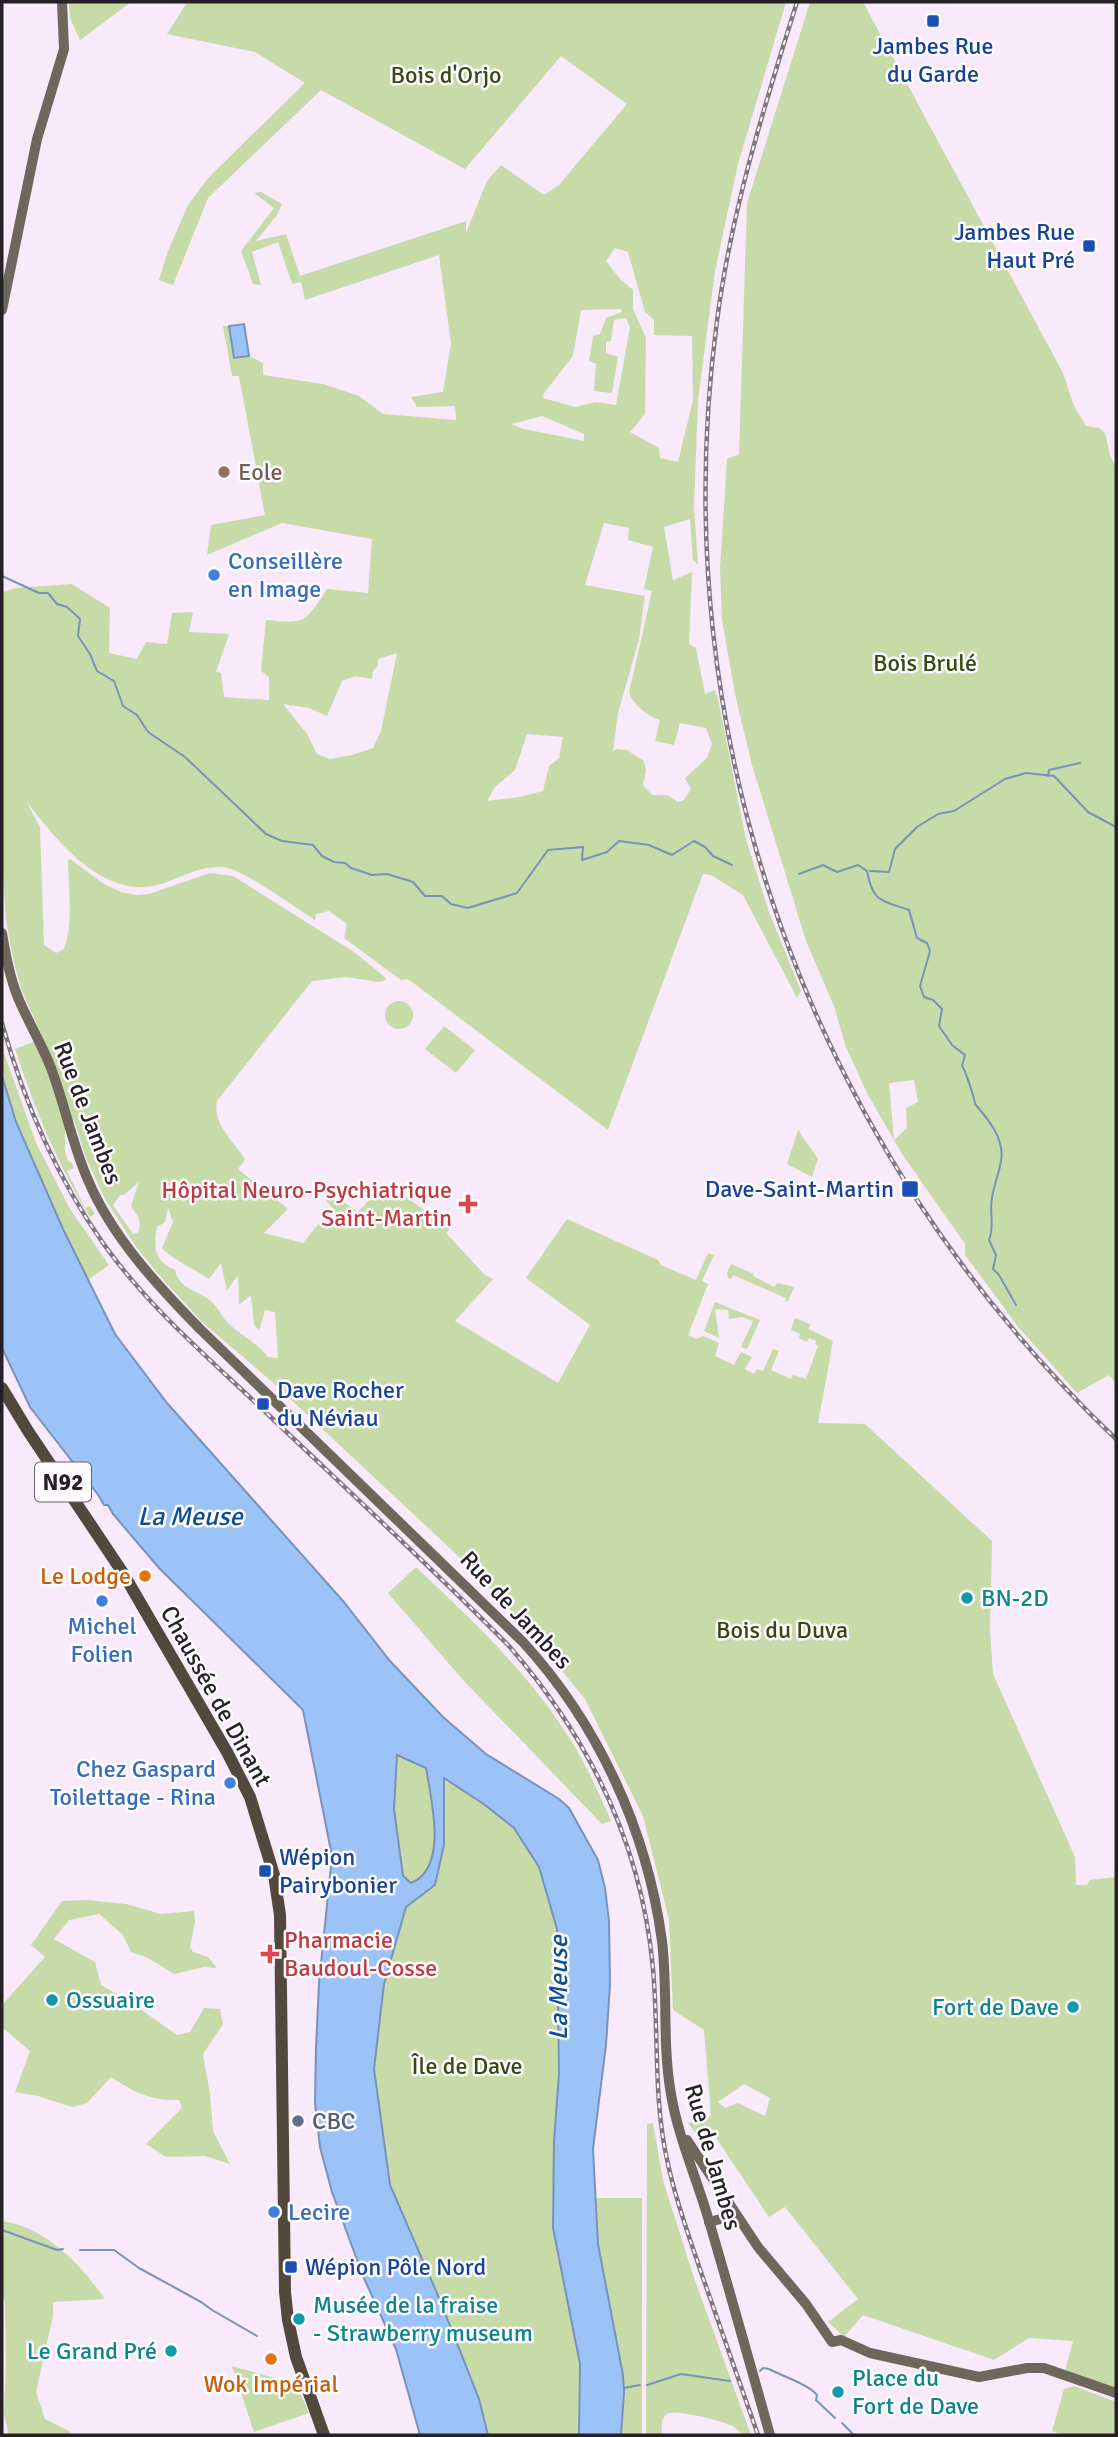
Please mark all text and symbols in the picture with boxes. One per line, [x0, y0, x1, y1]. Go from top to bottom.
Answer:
marker: Jambes Rue du Garde [925, 13, 941, 29]
place label: Jambes Rue du Garde [873, 31, 993, 89]
park label: Bois d'Orjo [390, 60, 502, 90]
place label: Jambes Rue Haut Pré [954, 217, 1075, 275]
marker: Jambes Rue Haut Pré [1081, 238, 1097, 254]
place label: Eole [238, 457, 283, 487]
marker: Eole [216, 464, 232, 480]
place label: Conseillère en Image [228, 546, 343, 604]
marker: Conseillère en Image [206, 567, 222, 583]
park label: Bois Brulé [873, 648, 977, 678]
street label: Rue de Jambes [47, 1037, 129, 1189]
place label: Dave-Saint-Martin [705, 1174, 894, 1204]
place label: Hôpital Neuro-Psychiatrique Saint-Martin [161, 1175, 452, 1233]
marker: Dave-Saint-Martin [900, 1179, 920, 1199]
marker: Hôpital Neuro-Psychiatrique Saint-Martin [458, 1194, 478, 1214]
place label: Dave Rocher du Néviau [277, 1375, 404, 1433]
marker: Dave Rocher du Néviau [255, 1396, 271, 1412]
road number: N92 [35, 1462, 91, 1502]
water label: La Meuse [138, 1501, 244, 1533]
street label: Rue de Jambes [454, 1545, 578, 1675]
place label: Le Lodge [40, 1561, 131, 1591]
marker: Le Lodge [137, 1568, 153, 1584]
place label: BN-2D [981, 1583, 1049, 1613]
marker: BN-2D [959, 1590, 975, 1606]
marker: Michel Folien [94, 1593, 110, 1609]
street label: Chaussée de Dinant [154, 1600, 278, 1792]
place label: Michel Folien [67, 1611, 137, 1669]
park label: Bois du Duva [716, 1615, 848, 1645]
place label: Chez Gaspard Toilettage - Rina [50, 1754, 216, 1812]
marker: Chez Gaspard Toilettage - Rina [222, 1775, 238, 1791]
place label: Wépion Pairybonier [279, 1842, 397, 1900]
marker: Wépion Pairybonier [257, 1863, 273, 1879]
place label: Pharmacie Baudoul-Cosse [284, 1925, 437, 1983]
water label: La Meuse [543, 1934, 575, 2040]
marker: Pharmacie Baudoul-Cosse [262, 1946, 278, 1962]
place label: Ossuaire [66, 1985, 155, 2015]
marker: Ossuaire [44, 1992, 60, 2008]
place label: Fort de Dave [932, 1992, 1059, 2022]
marker: Fort de Dave [1065, 1999, 1081, 2015]
park label: Île de Dave [411, 2051, 522, 2081]
street label: Rue de Jambes [678, 2080, 748, 2234]
place label: CBC [312, 2106, 355, 2136]
marker: CBC [290, 2113, 306, 2129]
place label: Lecire [288, 2197, 350, 2227]
marker: Lecire [266, 2204, 282, 2220]
place label: Wépion Pôle Nord [305, 2252, 486, 2282]
marker: Wépion Pôle Nord [283, 2259, 299, 2275]
place label: Musée de la fraise - Strawberry museum [313, 2290, 533, 2348]
marker: Musée de la fraise - Strawberry museum [291, 2311, 307, 2327]
place label: Le Grand Pré [27, 2336, 157, 2366]
marker: Le Grand Pré [163, 2343, 179, 2359]
marker: Wok Impérial [263, 2351, 279, 2367]
place label: Place du Fort de Dave [852, 2363, 979, 2421]
place label: Wok Impérial [203, 2369, 339, 2399]
marker: Place du Fort de Dave [830, 2384, 846, 2400]

